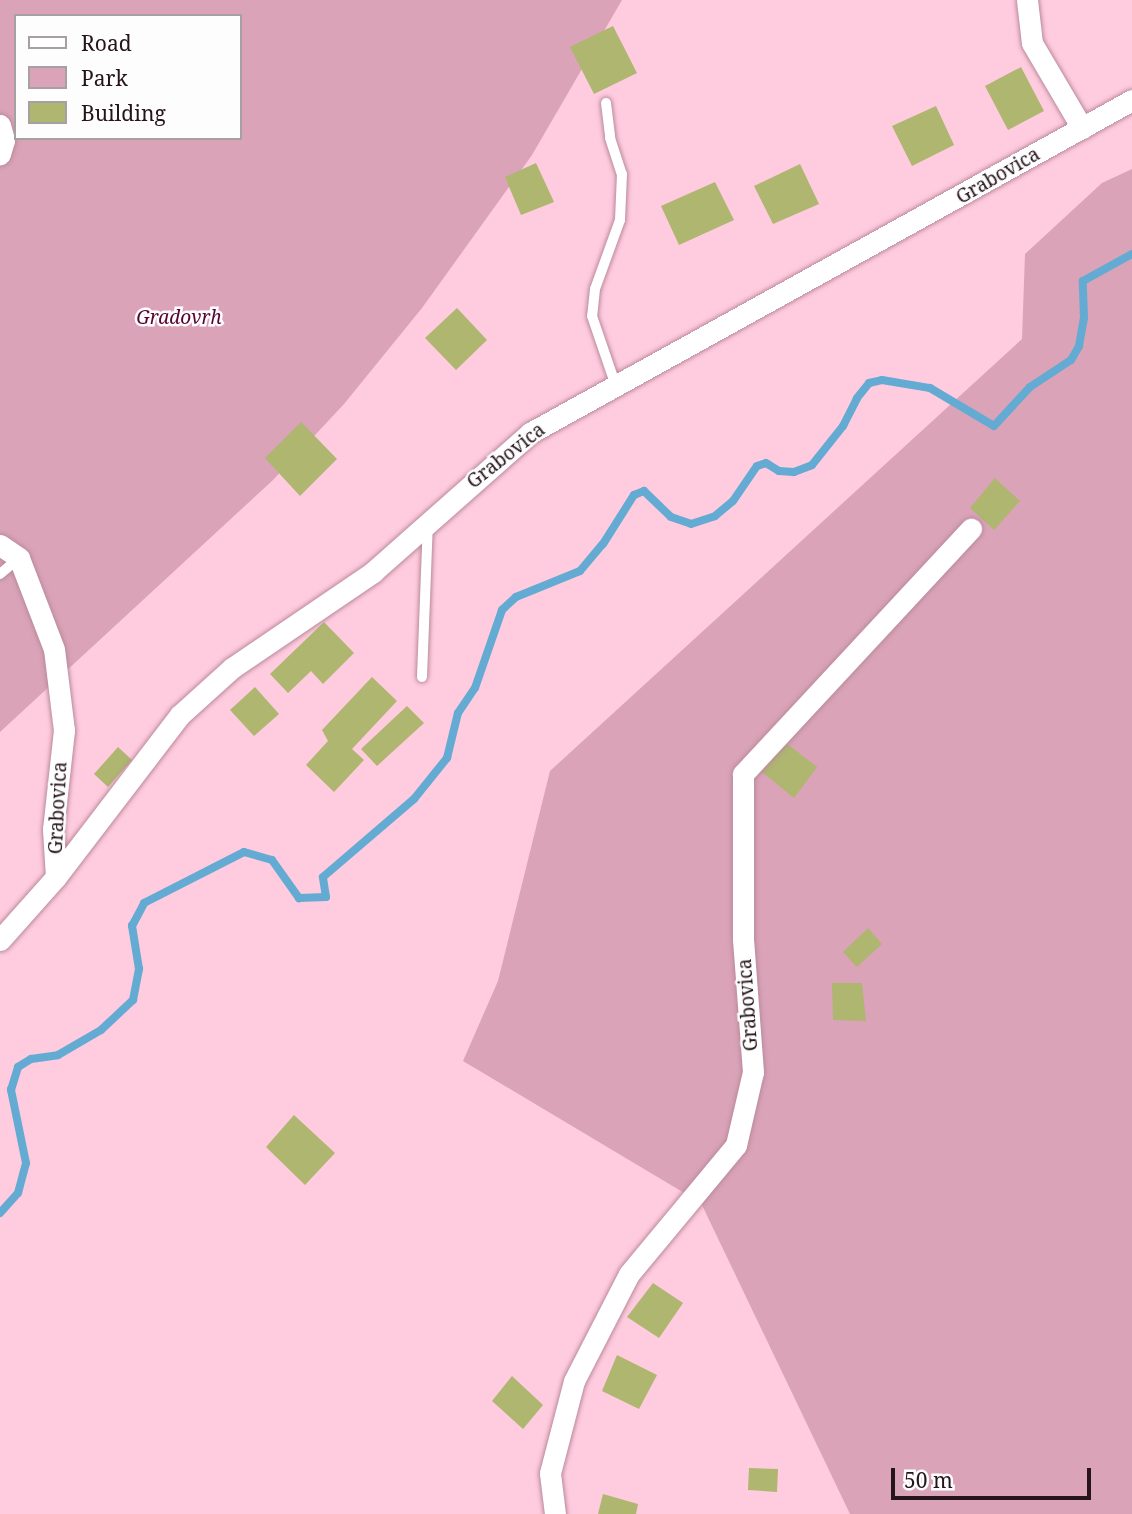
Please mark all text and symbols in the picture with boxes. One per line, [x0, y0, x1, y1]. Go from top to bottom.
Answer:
legend [14, 14, 242, 140]
text: Road [81, 29, 132, 57]
text: Park [81, 64, 128, 92]
text: Building [81, 99, 166, 127]
street label: Grabovica [952, 143, 1044, 209]
park label: Gradovrh [136, 307, 222, 329]
street label: Grabovica [463, 419, 549, 493]
street label: Grabovica [44, 761, 72, 855]
street label: Grabovica [733, 958, 763, 1052]
scale bar [894, 1454, 1094, 1498]
text: 50 m [904, 1466, 953, 1494]

